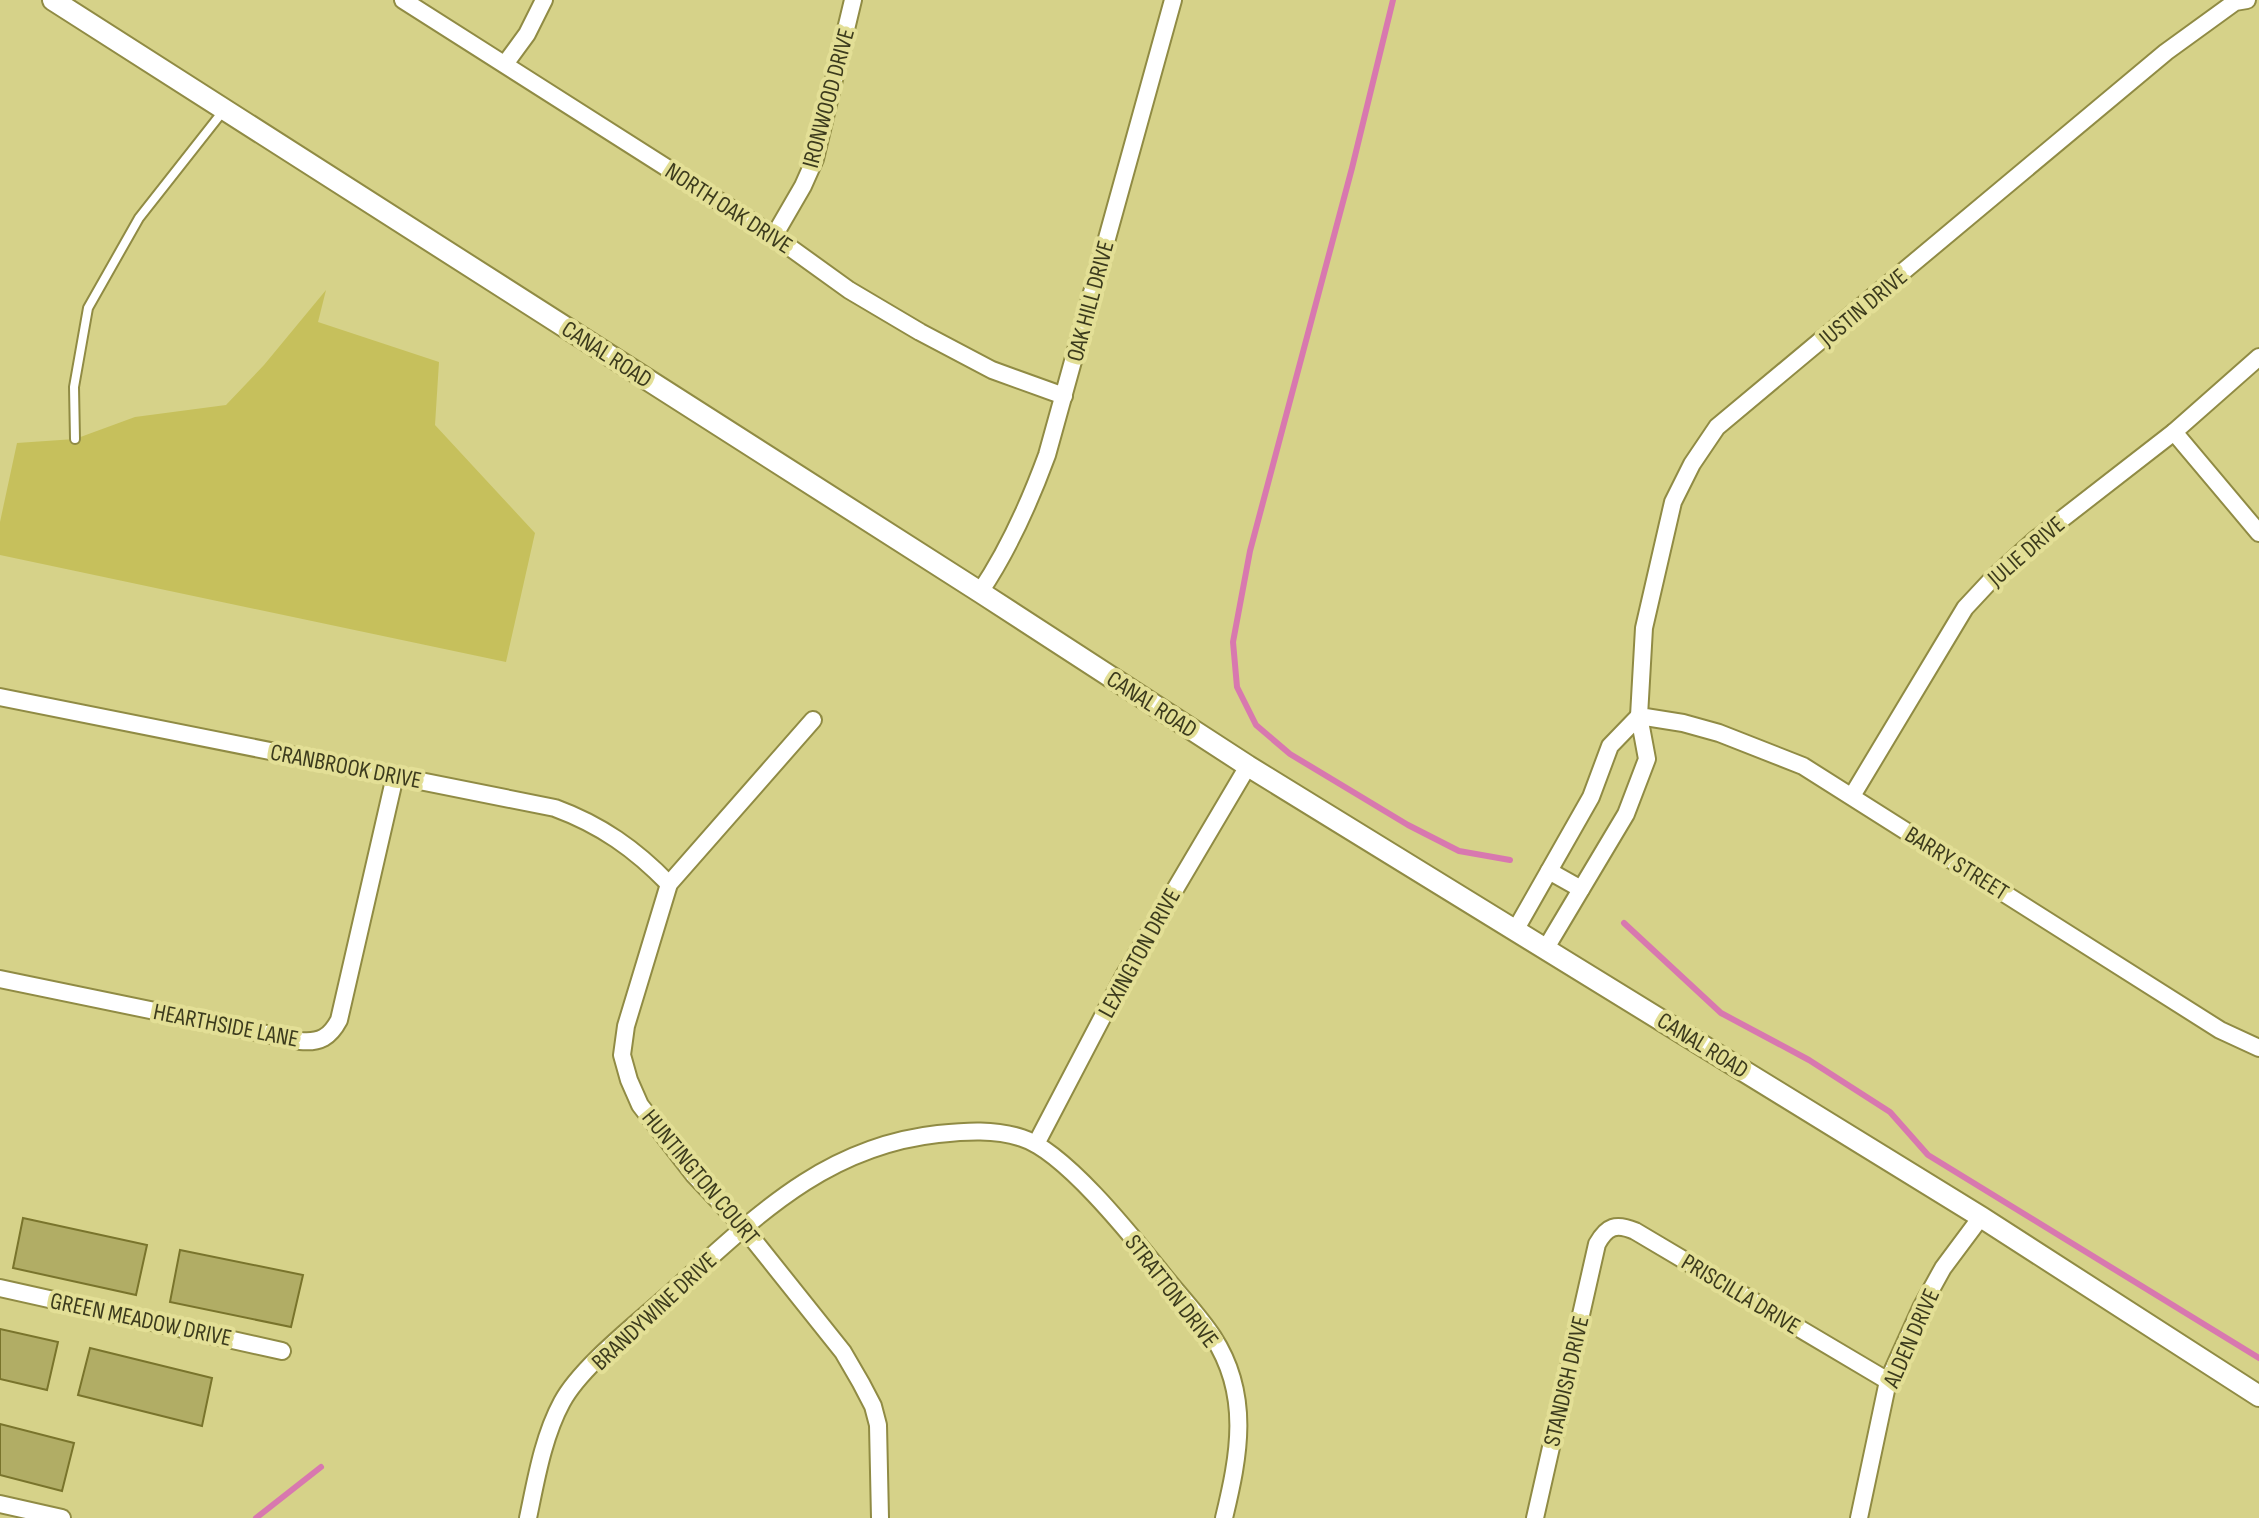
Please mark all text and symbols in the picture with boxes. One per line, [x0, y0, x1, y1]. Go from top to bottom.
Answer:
street label: IRONWOOD DRIVE [796, 25, 861, 171]
street label: NORTH OAK DRIVE [660, 157, 798, 260]
street label: OAK HILL DRIVE [1060, 238, 1121, 365]
street label: JUSTIN DRIVE [1813, 262, 1913, 353]
street label: CANAL ROAD [556, 315, 657, 394]
street label: JULIE DRIVE [1981, 510, 2071, 593]
street label: CANAL ROAD [1101, 665, 1202, 744]
street label: CRANBROOK DRIVE [268, 738, 424, 795]
street label: BARRY STREET [1899, 820, 2014, 907]
street label: LEXINGTON DRIVE [1092, 883, 1187, 1023]
street label: HEARTHSIDE LANE [151, 997, 301, 1054]
street label: CANAL ROAD [1652, 1006, 1754, 1085]
street label: HUNTINGTON COURT [636, 1104, 766, 1251]
street label: STRATTON DRIVE [1118, 1229, 1225, 1354]
street label: BRANDYWINE DRIVE [586, 1246, 723, 1377]
street label: PRISCILLA DRIVE [1676, 1248, 1805, 1341]
street label: ALDEN DRIVE [1876, 1284, 1946, 1393]
street label: GREEN MEADOW DRIVE [48, 1286, 234, 1353]
street label: STANDISH DRIVE [1537, 1313, 1596, 1449]

